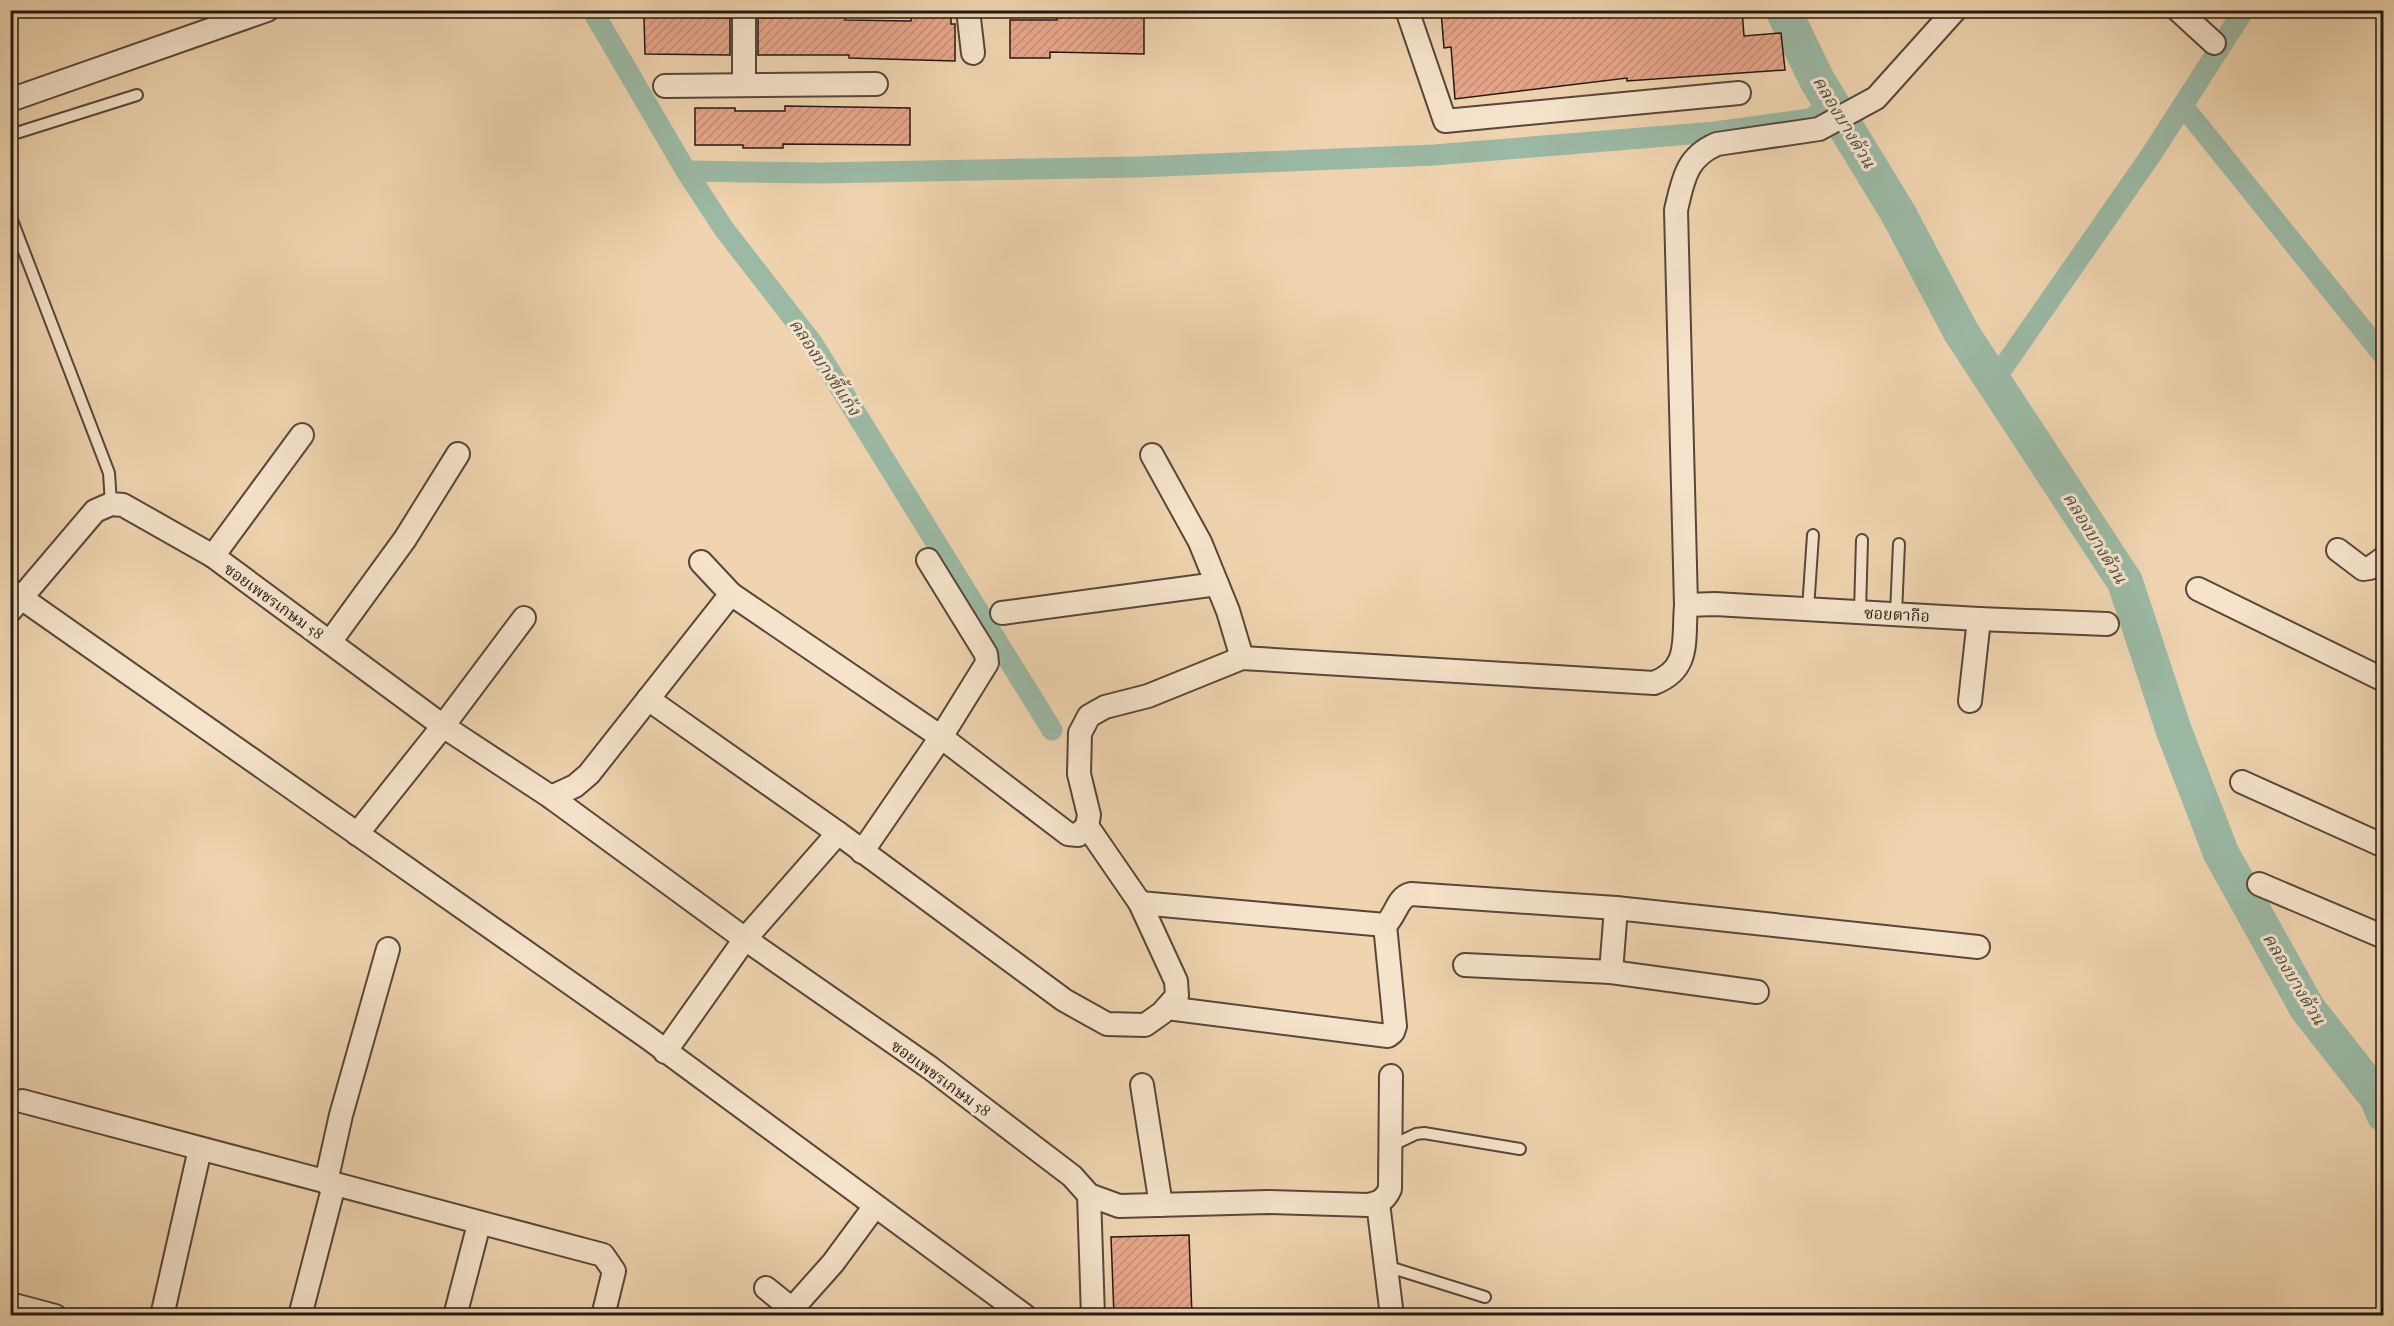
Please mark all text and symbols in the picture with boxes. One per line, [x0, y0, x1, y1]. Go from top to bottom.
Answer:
water label: คลองบางด้วน [1808, 73, 1879, 172]
water label: คลองบางขี้แก้ง [784, 312, 869, 421]
water label: คลองบางด้วน [2058, 489, 2131, 588]
street label: ซอยเพชรเกษม 58 [220, 559, 327, 644]
street label: ซอยตากือ [1864, 603, 1930, 626]
water label: คลองบางด้วน [2258, 930, 2329, 1029]
street label: ซอยเพชรเกษม 58 [887, 1036, 994, 1121]

